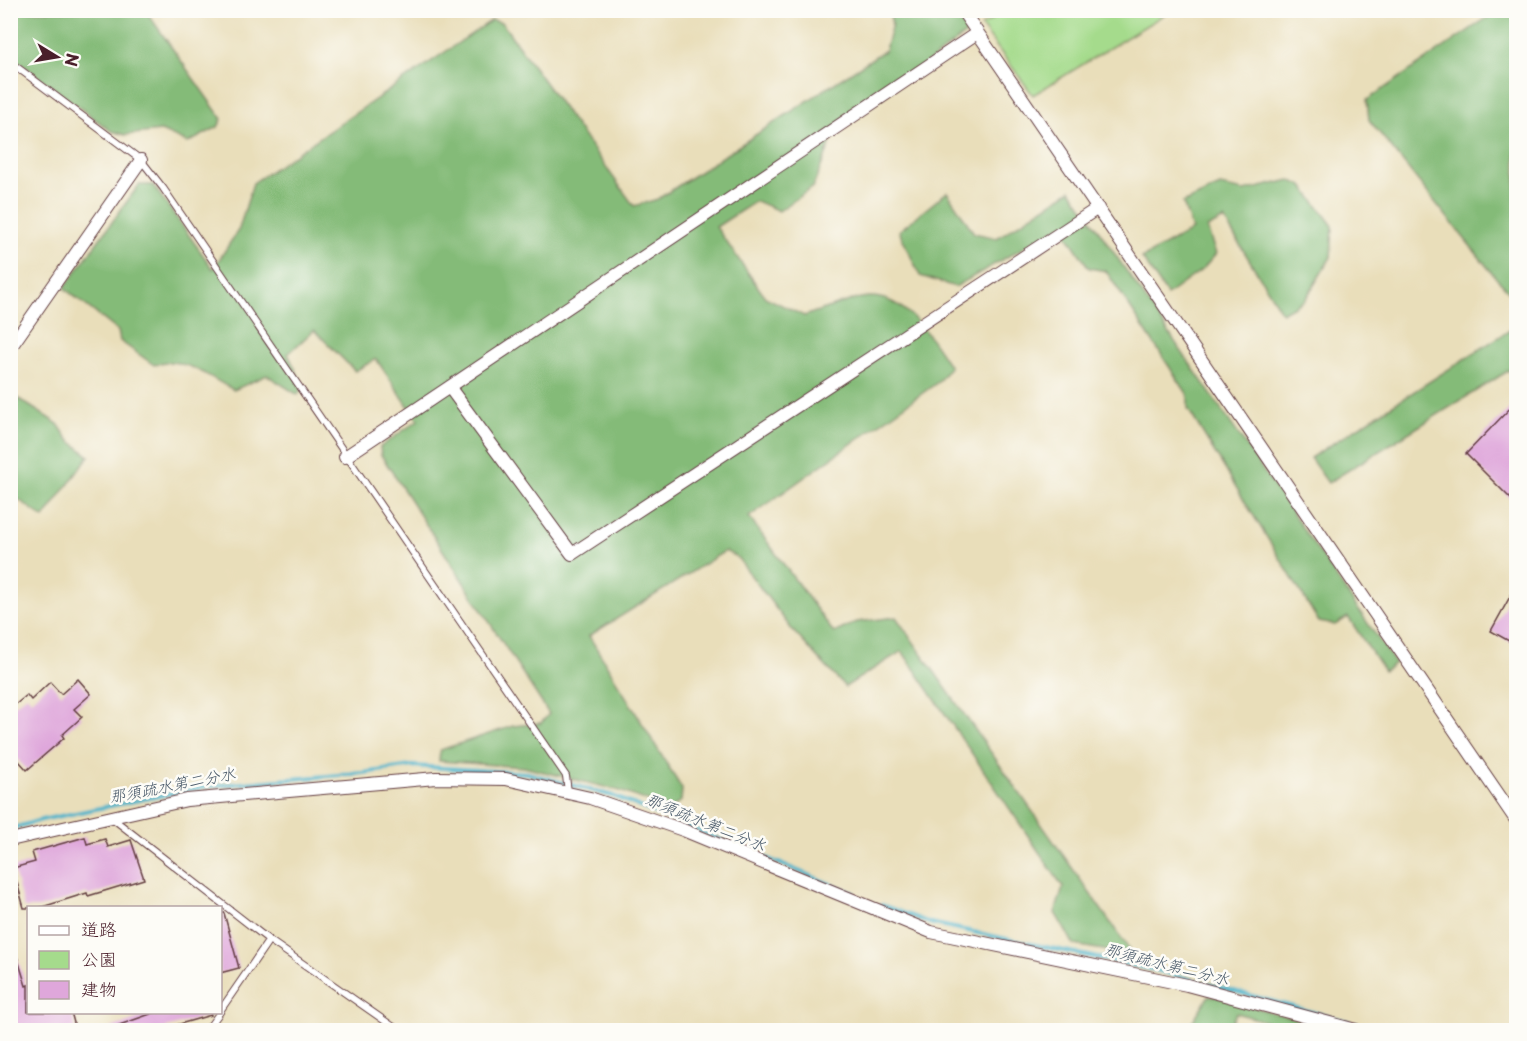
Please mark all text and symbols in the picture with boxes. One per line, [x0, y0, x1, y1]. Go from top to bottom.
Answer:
north arrow [27, 27, 87, 87]
text: N [60, 52, 86, 69]
water label: 那須疏水第二分水 [107, 760, 237, 808]
water label: 那須疏水第二分水 [642, 786, 770, 856]
legend [27, 906, 222, 1014]
text: 道路 [81, 915, 117, 942]
water label: 那須疏水第二分水 [1102, 936, 1232, 990]
text: 公園 [81, 945, 117, 972]
text: 建物 [81, 975, 117, 1002]

